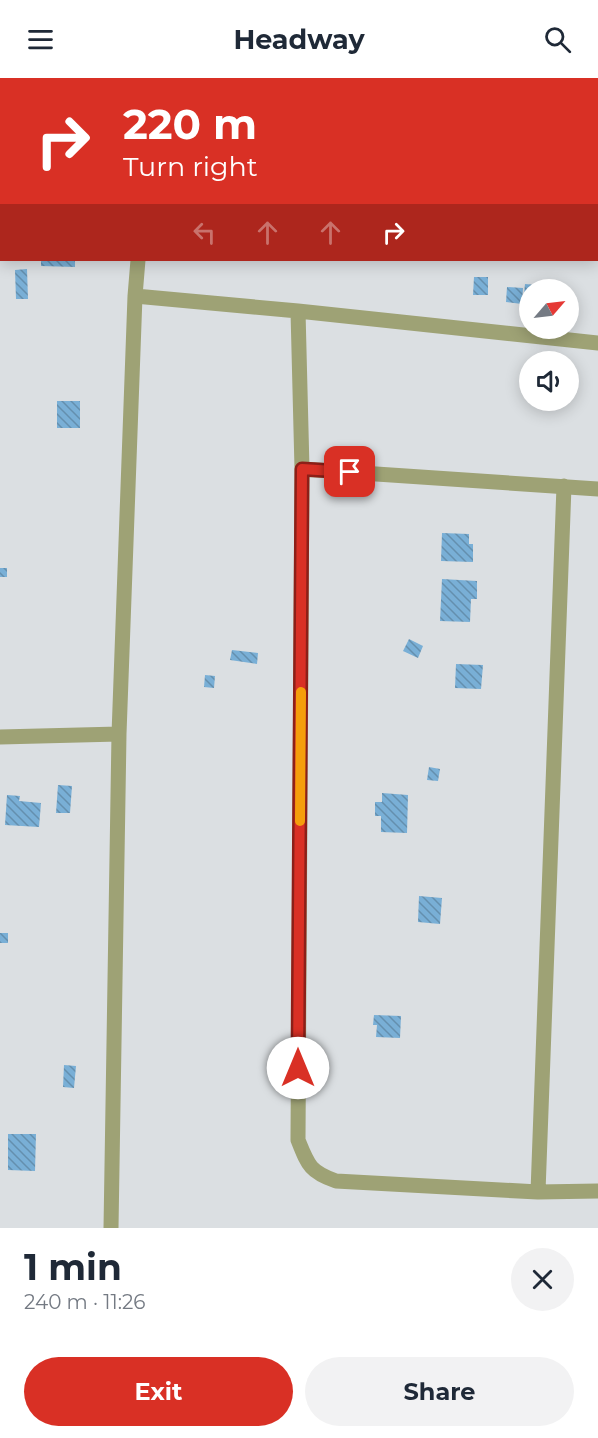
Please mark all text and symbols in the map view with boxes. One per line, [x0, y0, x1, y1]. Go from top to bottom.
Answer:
icon: menu [24, 23, 57, 56]
text: Headway [233, 23, 365, 56]
icon: search [541, 23, 574, 56]
text: 220 m [123, 98, 257, 150]
icon: right [24, 102, 102, 180]
text: Turn right [123, 150, 258, 183]
icon: left [188, 216, 221, 249]
icon: ahead [251, 216, 284, 249]
icon: ahead [314, 216, 347, 249]
icon: right [377, 216, 410, 249]
north arrow [519, 279, 579, 339]
map controls [519, 279, 579, 411]
button: sound [519, 351, 579, 411]
pin [324, 446, 375, 497]
icon: arrive [333, 455, 366, 488]
position arrow [266, 1036, 330, 1100]
text: 1 min [24, 1245, 122, 1289]
button: close [511, 1248, 574, 1311]
text: 240 m · 11:26 [24, 1290, 146, 1314]
button: Exit [24, 1357, 293, 1426]
button: Share [305, 1357, 574, 1426]

